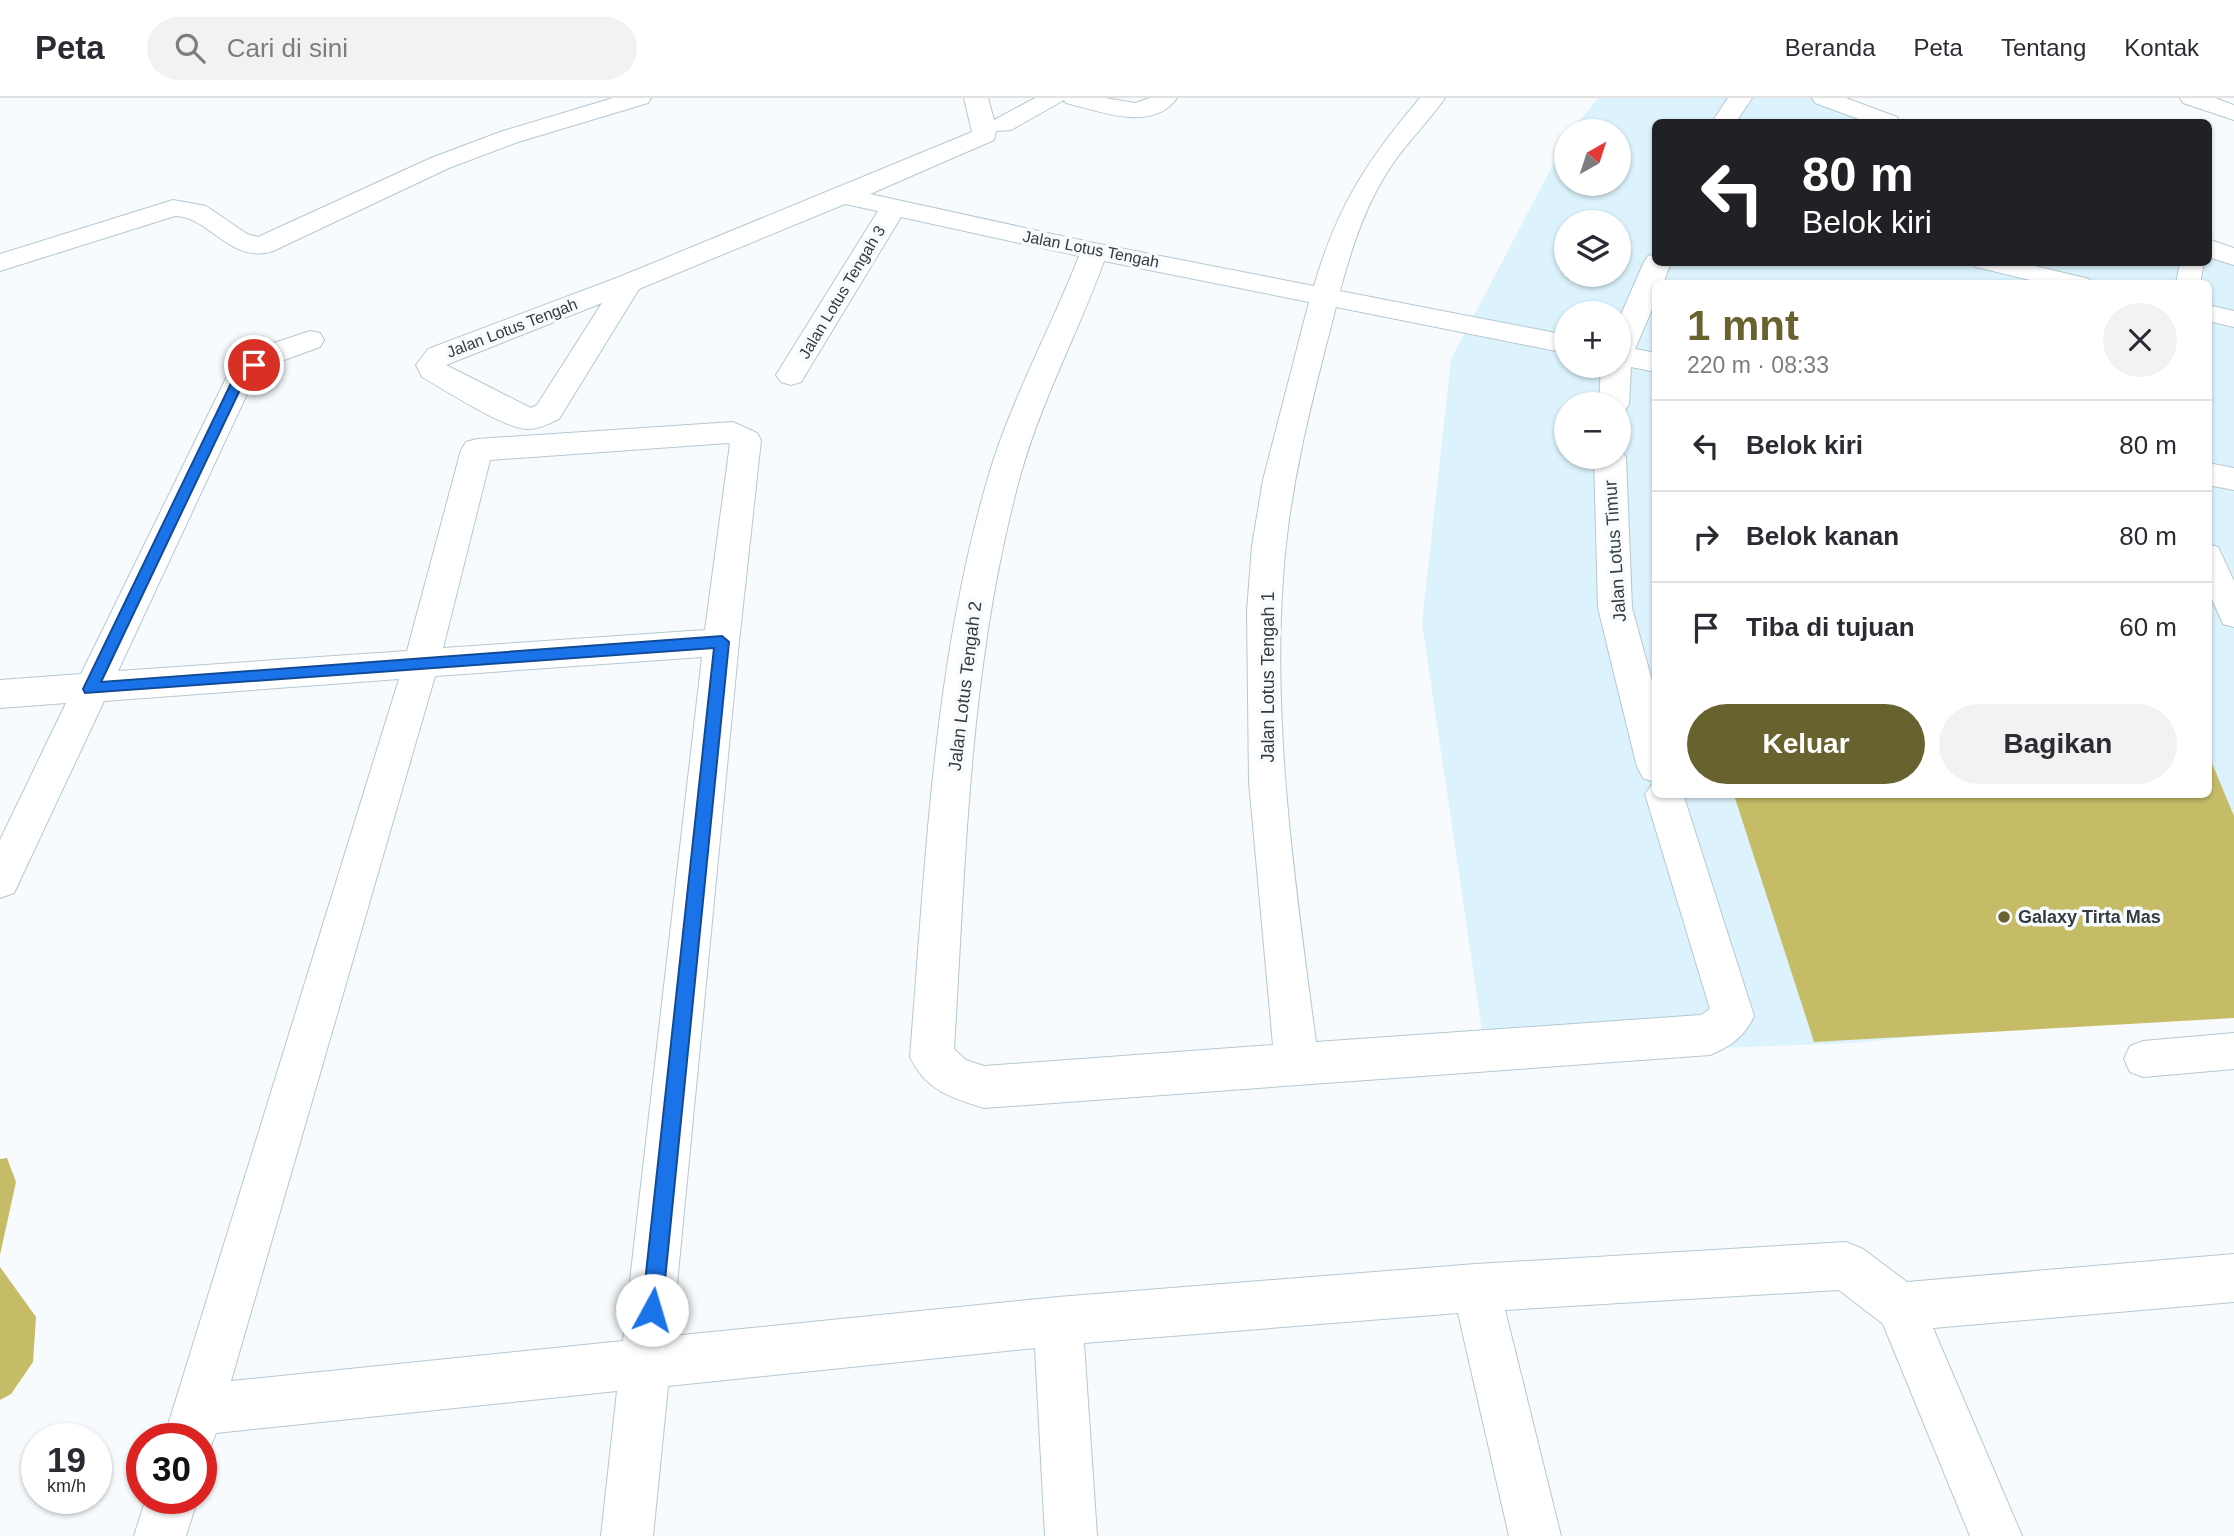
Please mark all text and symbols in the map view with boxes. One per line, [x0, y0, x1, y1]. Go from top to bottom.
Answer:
search box [147, 17, 637, 80]
text: Peta [35, 29, 105, 66]
icon: search [171, 29, 209, 67]
text: Cari di sini [227, 33, 348, 63]
text: Beranda [1785, 34, 1876, 61]
text: Peta [1914, 34, 1963, 61]
text: Tentang [2001, 34, 2086, 61]
text: Kontak [2124, 34, 2199, 61]
north arrow [1554, 119, 1631, 196]
map controls [1554, 119, 1631, 469]
icon: left [1687, 147, 1778, 238]
text: 80 m [1802, 147, 1914, 201]
text: Belok kiri [1802, 204, 1932, 240]
button: layers [1554, 210, 1631, 287]
street label: Jalan Lotus Tengah 3 [796, 222, 888, 361]
street label: Jalan Lotus Tengah [1021, 227, 1161, 271]
street label: Jalan Lotus Tengah [444, 295, 580, 361]
button: + [1554, 301, 1631, 378]
text: 1 mnt [1687, 302, 1799, 349]
button: close [2103, 303, 2177, 377]
pin [224, 335, 284, 395]
icon: arrive [235, 346, 273, 384]
text: 220 m · 08:33 [1687, 352, 1829, 378]
button: − [1554, 392, 1631, 469]
icon: left [1687, 427, 1725, 465]
text: Belok kiri [1746, 430, 1863, 460]
text: 80 m [2119, 430, 2177, 460]
street label: Jalan Lotus Timur [1600, 479, 1630, 623]
icon: right [1687, 518, 1725, 556]
text: Belok kanan [1746, 521, 1899, 551]
text: 80 m [2119, 521, 2177, 551]
street label: Jalan Lotus Tengah 1 [1258, 592, 1278, 762]
street label: Jalan Lotus Tengah 2 [945, 600, 985, 772]
icon: arrive [1687, 609, 1725, 647]
text: Tiba di tujuan [1746, 612, 1915, 642]
text: 60 m [2119, 612, 2177, 642]
button: Keluar [1687, 704, 1925, 784]
button: Bagikan [1939, 704, 2177, 784]
place label: Galaxy Tirta Mas [2018, 907, 2161, 927]
marker: Galaxy Tirta Mas [1996, 909, 2012, 925]
position arrow [615, 1273, 689, 1347]
speed limit sign: 30 [126, 1423, 217, 1514]
text: 19 [47, 1440, 86, 1479]
text: km/h [47, 1476, 86, 1496]

